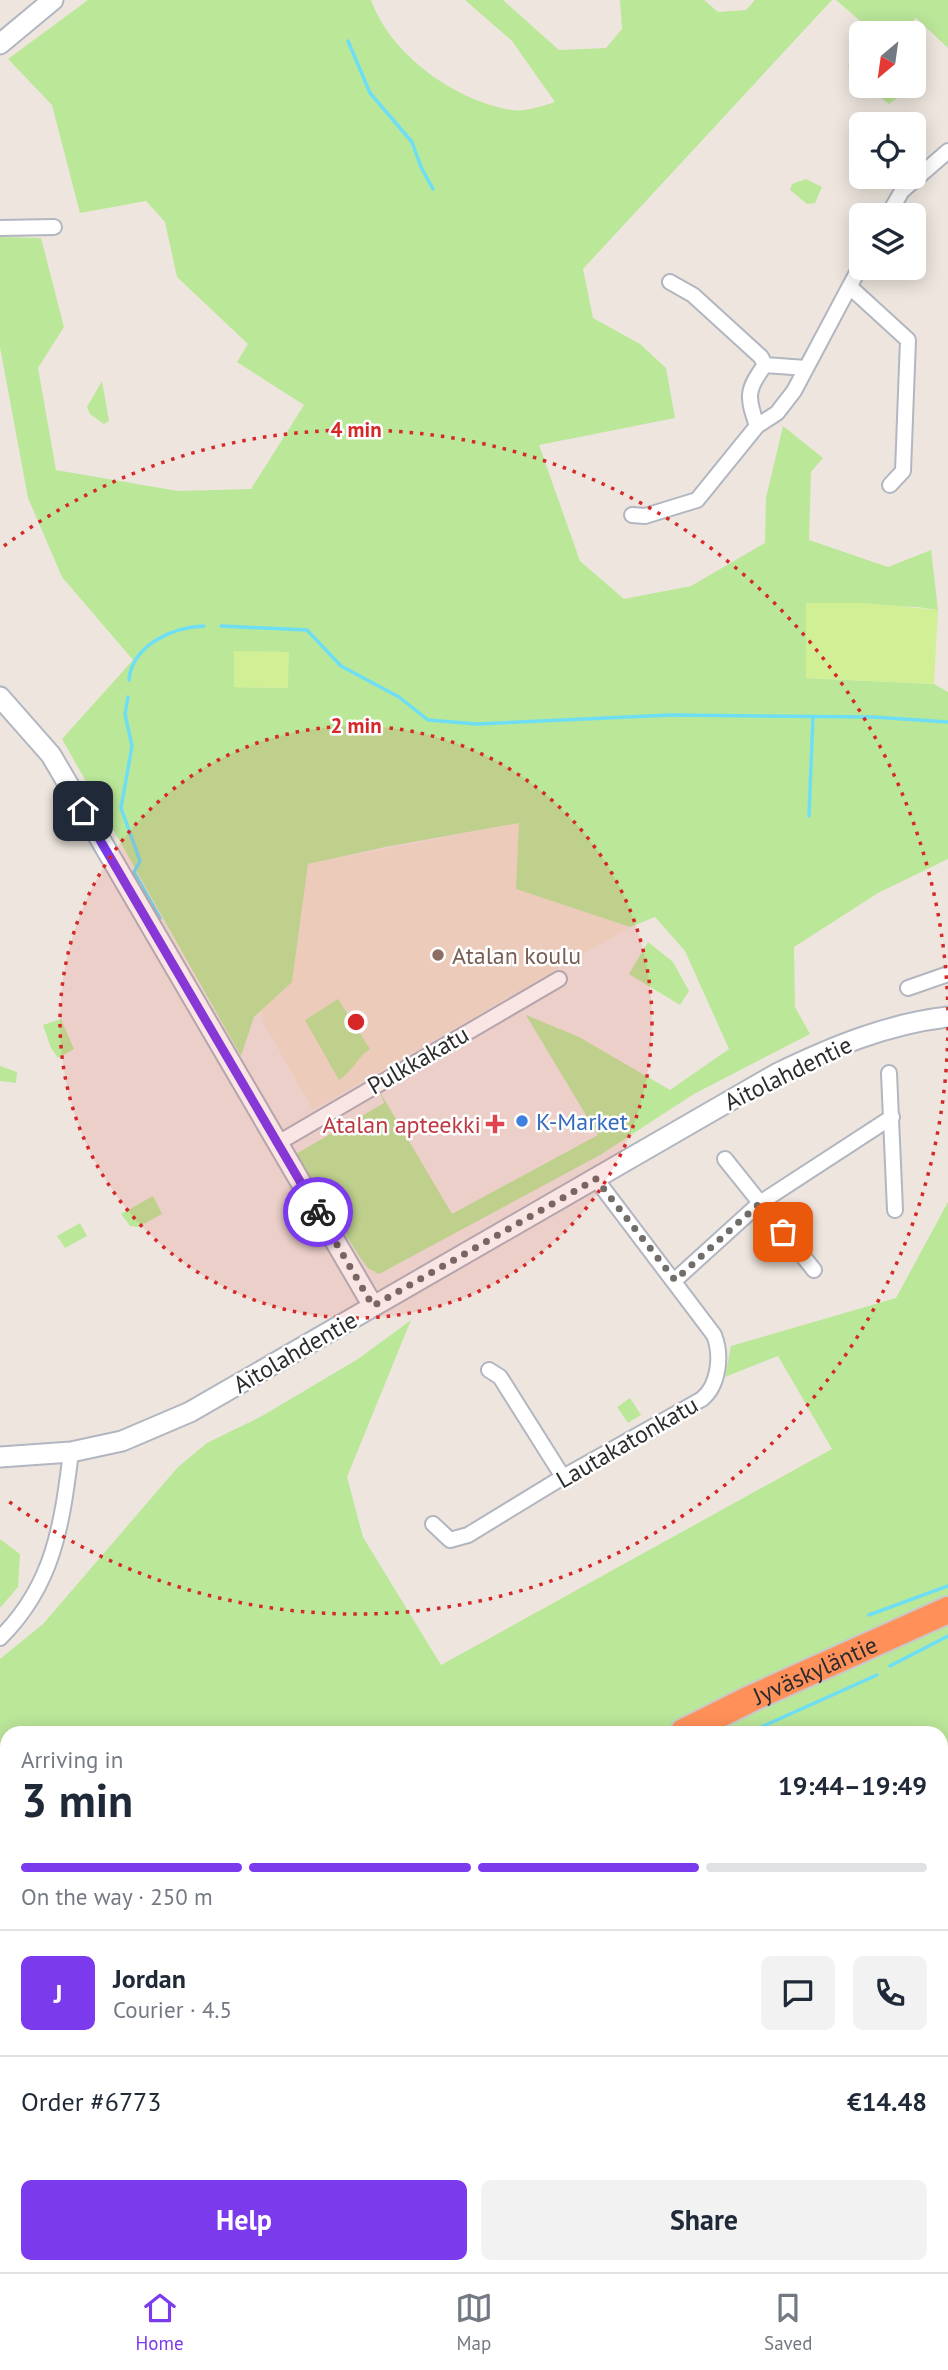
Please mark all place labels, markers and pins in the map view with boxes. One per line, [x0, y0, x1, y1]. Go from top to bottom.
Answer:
pin [53, 781, 113, 841]
place label: Atalan koulu [452, 940, 581, 971]
marker: Atalan koulu [430, 947, 446, 963]
centre of rings [344, 1010, 368, 1034]
place label: K-Market [536, 1106, 628, 1137]
place label: Atalan apteekki [323, 1109, 481, 1140]
marker: K-Market [514, 1113, 530, 1129]
marker: Atalan apteekki [487, 1116, 503, 1132]
pin [753, 1202, 813, 1262]

